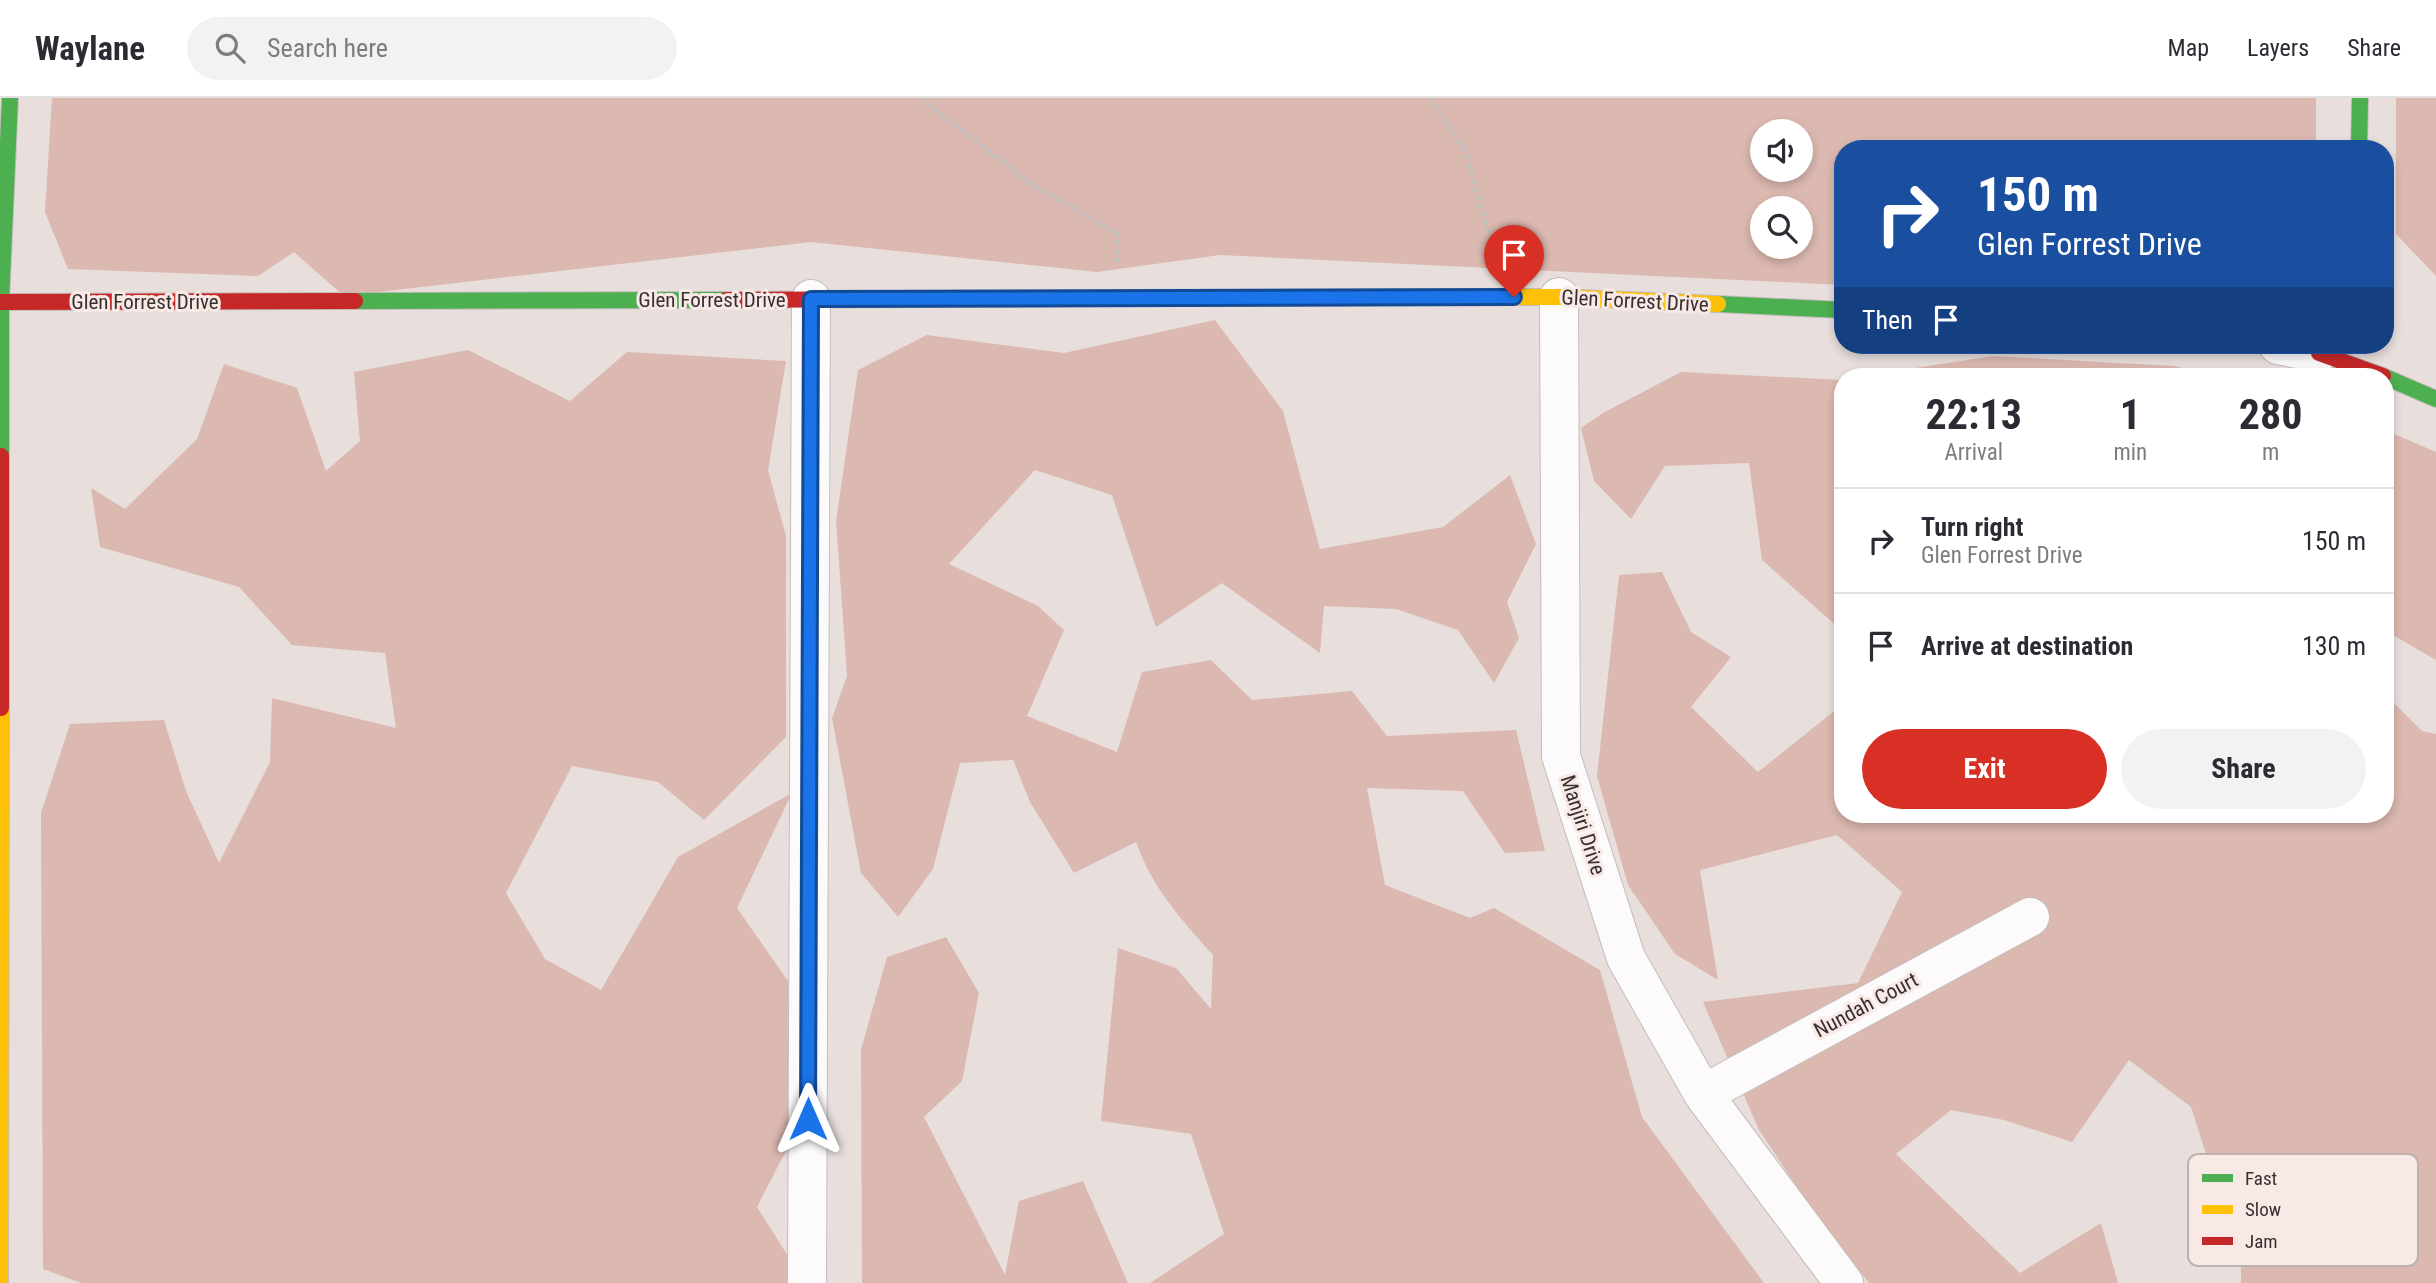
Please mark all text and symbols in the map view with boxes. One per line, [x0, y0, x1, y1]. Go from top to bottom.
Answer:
search box [187, 17, 677, 80]
text: Waylane [35, 29, 145, 68]
icon: search [211, 29, 249, 67]
text: Search here [267, 33, 388, 63]
text: Map [2168, 34, 2209, 62]
text: Layers [2247, 34, 2309, 62]
text: Share [2347, 34, 2401, 62]
map controls [1750, 119, 1813, 259]
button: sound [1750, 119, 1813, 182]
text: 150 m [1977, 166, 2099, 223]
icon: right [1862, 168, 1953, 259]
button: search [1750, 196, 1813, 259]
pin [1484, 225, 1544, 297]
text: Glen Forrest Drive [1977, 225, 2202, 263]
icon: arrive [1495, 236, 1533, 274]
street label: Glen Forrest Drive [1561, 285, 1709, 317]
street label: Glen Forrest Drive [638, 288, 786, 312]
street label: Glen Forrest Drive [71, 290, 219, 314]
icon: arrive [1927, 301, 1965, 339]
text: Then [1862, 305, 1913, 335]
text: 22:13 [1926, 390, 2022, 439]
text: 1 [2120, 390, 2141, 439]
text: 280 [2239, 390, 2302, 439]
text: Arrival [1944, 439, 2003, 466]
text: min [2113, 439, 2147, 466]
text: m [2262, 439, 2279, 466]
text: Turn right [1921, 512, 2023, 542]
icon: right [1862, 522, 1900, 560]
text: 150 m [2302, 526, 2366, 556]
text: Glen Forrest Drive [1921, 542, 2082, 569]
icon: arrive [1862, 627, 1900, 665]
text: Arrive at destination [1921, 631, 2133, 661]
text: 130 m [2302, 631, 2366, 661]
button: Exit [1862, 729, 2107, 809]
button: Share [2121, 729, 2366, 809]
street label: Manjiri Drive [1556, 772, 1610, 878]
street label: Nundah Court [1810, 968, 1922, 1042]
position arrow [771, 1082, 845, 1156]
legend [2188, 1154, 2418, 1266]
text: Fast [2245, 1167, 2277, 1190]
text: Slow [2245, 1198, 2281, 1221]
text: Jam [2245, 1230, 2278, 1253]

